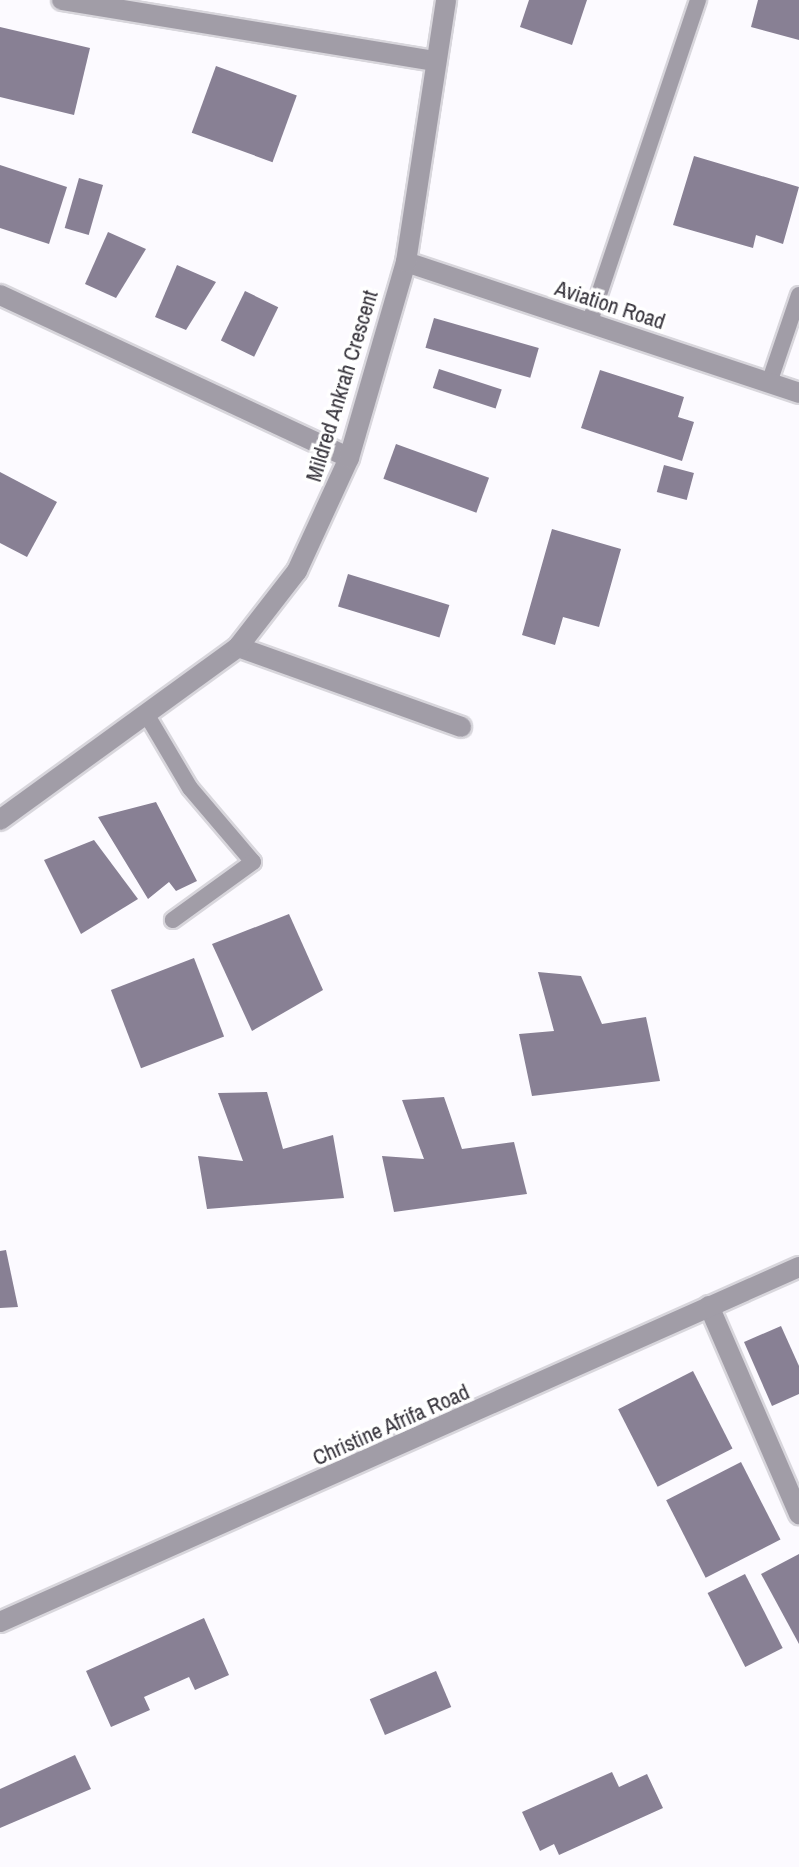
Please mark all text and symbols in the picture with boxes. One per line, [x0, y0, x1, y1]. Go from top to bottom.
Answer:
street label: Aviation Road [552, 275, 668, 335]
street label: Mildred Ankrah Crescent [300, 287, 384, 485]
street label: Christine Afrifa Road [308, 1378, 474, 1472]

